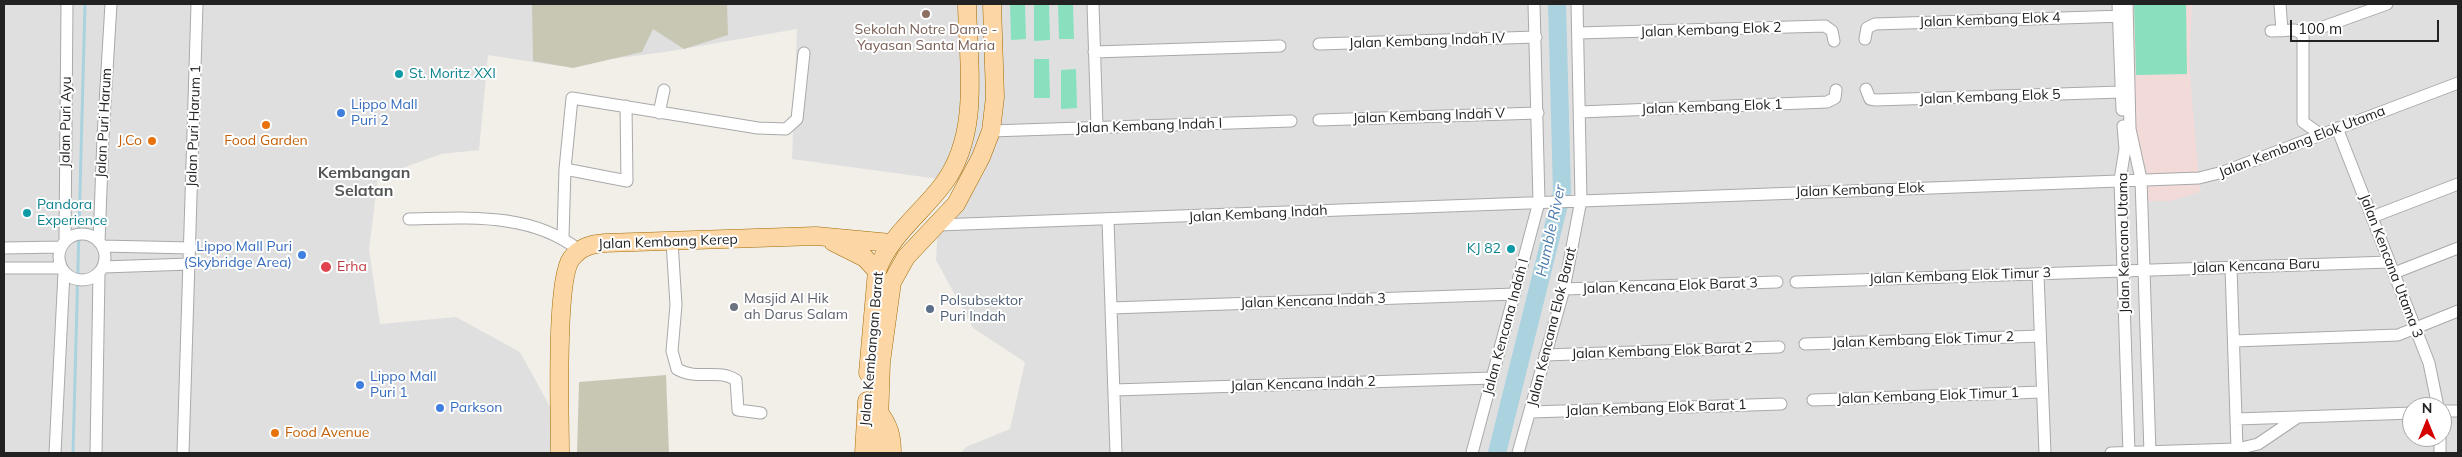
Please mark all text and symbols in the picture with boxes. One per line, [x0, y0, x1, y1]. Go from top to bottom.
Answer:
marker: Sekolah Notre Dame - Yayasan Santa Maria [920, 8, 932, 20]
street label: Jalan Kembang Elok 4 [1919, 9, 2061, 31]
scale bar [2292, 10, 2441, 42]
street label: Jalan Kembang Elok 2 [1640, 19, 1782, 41]
text: 100 m [2298, 19, 2342, 38]
place label: Sekolah Notre Dame - Yayasan Santa Maria [855, 22, 997, 54]
street label: Jalan Kembang Indah IV [1349, 30, 1505, 52]
street label: Jalan Puri Harum 1 [183, 65, 205, 187]
place label: St. Moritz XXI [409, 66, 496, 82]
street label: Jalan Puri Harum [93, 67, 115, 179]
marker: St. Moritz XXI [393, 68, 405, 80]
street label: Jalan Puri Ayu [57, 76, 75, 168]
street label: Jalan Kembang Elok 5 [1919, 86, 2061, 108]
street label: Jalan Kembang Elok 1 [1641, 96, 1783, 118]
place label: Lippo Mall Puri 2 [351, 97, 417, 130]
street label: Jalan Kembang Elok Utama [2216, 102, 2388, 182]
street label: Jalan Kembang Indah V [1352, 105, 1506, 127]
marker: Lippo Mall Puri 2 [335, 107, 347, 119]
street label: Jalan Kembang Indah I [1076, 115, 1222, 137]
marker: Food Garden [260, 119, 272, 131]
place label: J.Co [118, 133, 142, 149]
place label: Food Garden [224, 133, 308, 149]
marker: J.Co [146, 135, 158, 147]
district label: Kembangan Selatan [318, 163, 410, 201]
street label: Jalan Kencana Utama [2114, 172, 2134, 314]
street label: Jalan Kembang Elok [1795, 179, 1925, 201]
water label: Humble River [1532, 183, 1570, 279]
street label: Jalan Kencana Utama 3 [2356, 192, 2426, 340]
place label: Pandora Experience [37, 197, 107, 230]
street label: Jalan Kembang Indah [1188, 202, 1328, 226]
marker: Pandora Experience [21, 207, 33, 219]
street label: Jalan Kembang Kerep [598, 231, 738, 253]
place label: Lippo Mall Puri (Skybridge Area) [184, 239, 292, 272]
place label: KJ 82 [1467, 241, 1501, 257]
marker: KJ 82 [1505, 243, 1517, 255]
street label: Jalan Kencana Elok Barat [1524, 246, 1580, 408]
marker: Lippo Mall Puri (Skybridge Area) [296, 249, 308, 261]
street label: Jalan Kencana Baru [2192, 255, 2320, 277]
street label: Jalan Kencana Indah I [1480, 257, 1532, 397]
place label: Erha [337, 259, 367, 275]
marker: Erha [319, 260, 333, 274]
street label: Jalan Kembang Elok Timur 3 [1869, 264, 2051, 288]
street label: Jalan Kembangan Barat [857, 271, 887, 427]
street label: Jalan Kencana Elok Barat 3 [1582, 275, 1758, 297]
street label: Jalan Kencana Indah 3 [1240, 290, 1386, 312]
place label: Masjid Al Hik ah Darus Salam [744, 291, 848, 324]
place label: Polsubsektor Puri Indah [940, 293, 1023, 326]
marker: Masjid Al Hik ah Darus Salam [728, 301, 740, 313]
marker: Polsubsektor Puri Indah [924, 303, 936, 315]
street label: Jalan Kembang Elok Timur 2 [1832, 328, 2014, 352]
street label: Jalan Kembang Elok Barat 2 [1571, 339, 1753, 363]
place label: Lippo Mall Puri 1 [370, 369, 436, 402]
street label: Jalan Kencana Indah 2 [1230, 373, 1376, 395]
marker: Lippo Mall Puri 1 [354, 379, 366, 391]
street label: Jalan Kembang Elok Timur 1 [1837, 384, 2019, 408]
street label: Jalan Kembang Elok Barat 1 [1565, 396, 1747, 420]
north arrow [2402, 397, 2452, 447]
text: N [2422, 399, 2432, 417]
place label: Parkson [450, 400, 502, 416]
marker: Parkson [434, 402, 446, 414]
place label: Food Avenue [285, 425, 369, 441]
marker: Food Avenue [269, 427, 281, 439]

